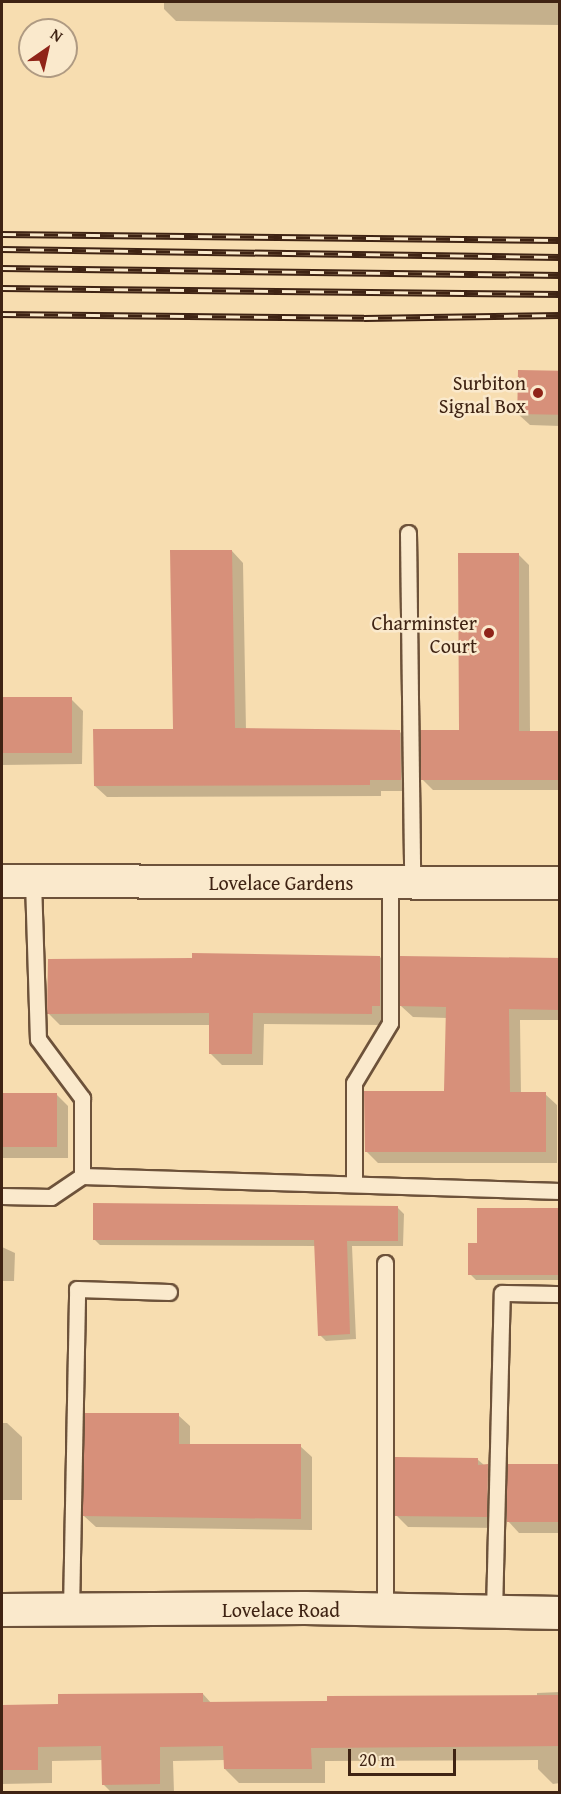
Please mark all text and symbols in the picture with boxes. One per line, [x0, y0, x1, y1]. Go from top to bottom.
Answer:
north arrow [18, 18, 78, 78]
text: N [46, 22, 68, 48]
place label: Surbiton Signal Box [439, 370, 526, 417]
marker: Surbiton Signal Box [531, 386, 545, 400]
place label: Charminster Court [371, 610, 477, 657]
marker: Charminster Court [482, 626, 496, 640]
street label: Lovelace Gardens [209, 870, 353, 894]
street label: Lovelace Road [222, 1597, 340, 1621]
scale bar [351, 1737, 459, 1775]
text: 20 m [359, 1746, 395, 1773]

